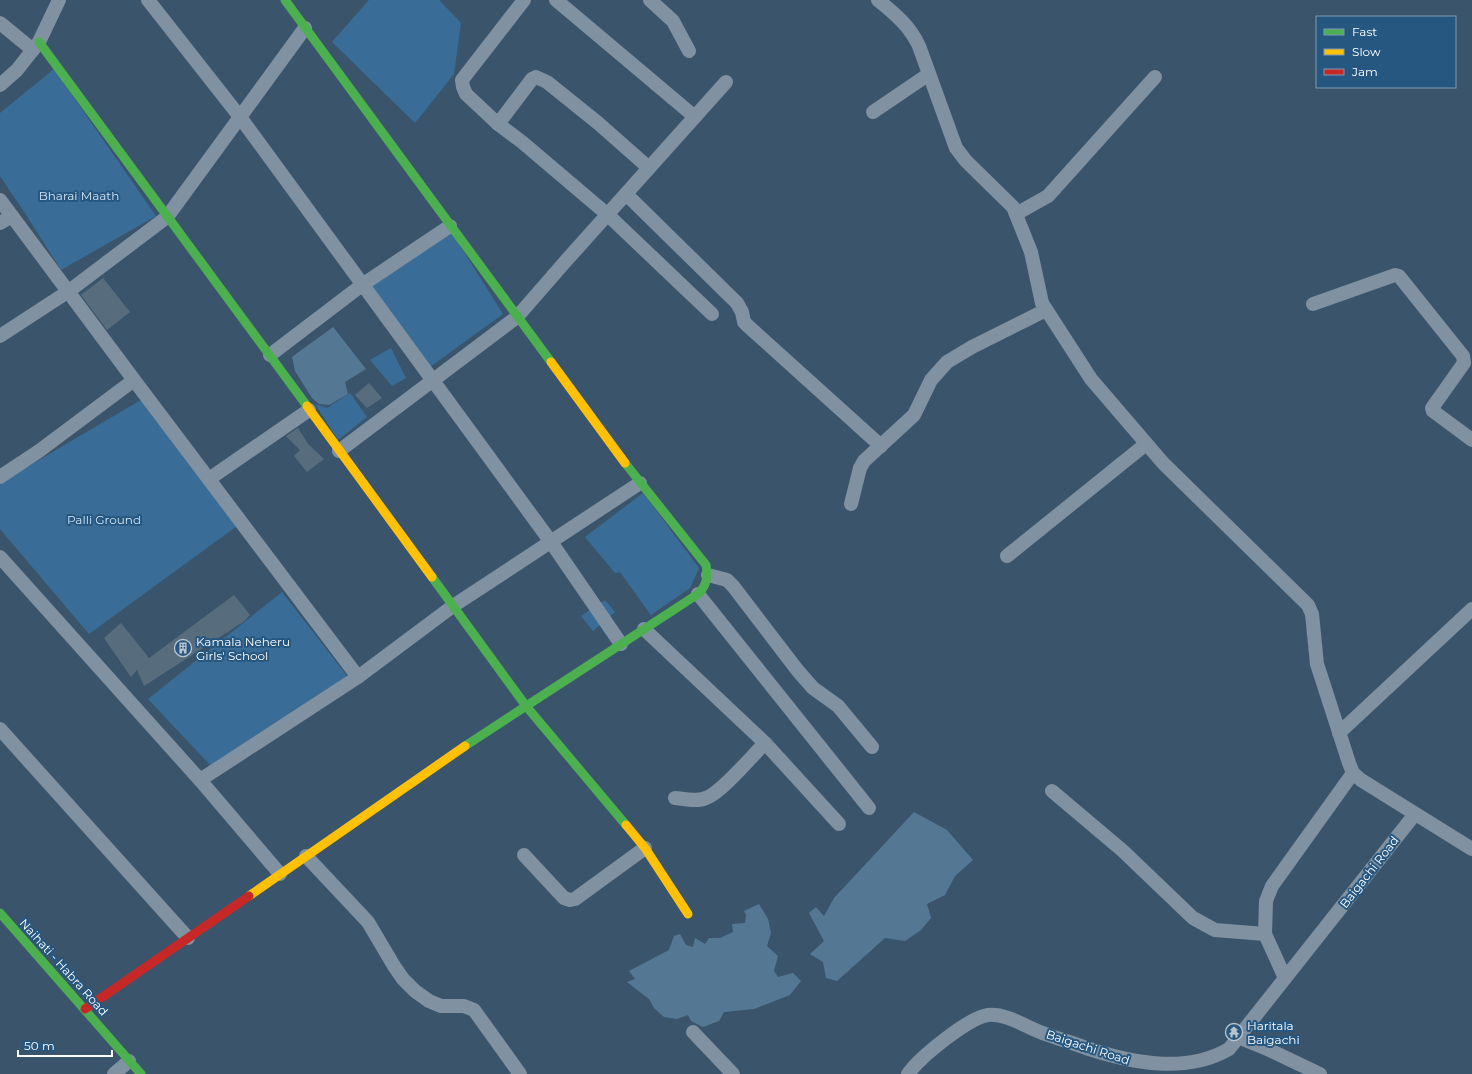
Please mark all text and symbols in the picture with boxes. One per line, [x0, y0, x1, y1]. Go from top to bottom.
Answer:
legend [1316, 16, 1456, 88]
text: Fast [1352, 24, 1377, 39]
text: Slow [1352, 44, 1381, 59]
text: Jam [1351, 64, 1378, 79]
park label: Bharai Maath [39, 188, 119, 203]
park label: Palli Ground [67, 512, 141, 527]
place label: Kamala Neheru Girls' School [196, 634, 290, 663]
building icon: Kamala Neheru Girls' School [173, 638, 193, 658]
street label: Baigachi Road [1336, 833, 1402, 911]
street label: Naihati - Habra Road [17, 915, 111, 1019]
place label: Haritala Baigachi [1247, 1018, 1300, 1047]
temple icon: Haritala Baigachi [1224, 1022, 1244, 1042]
street label: Baigachi Road [1044, 1026, 1132, 1068]
scale bar [18, 1032, 112, 1058]
text: 50 m [24, 1038, 55, 1053]

